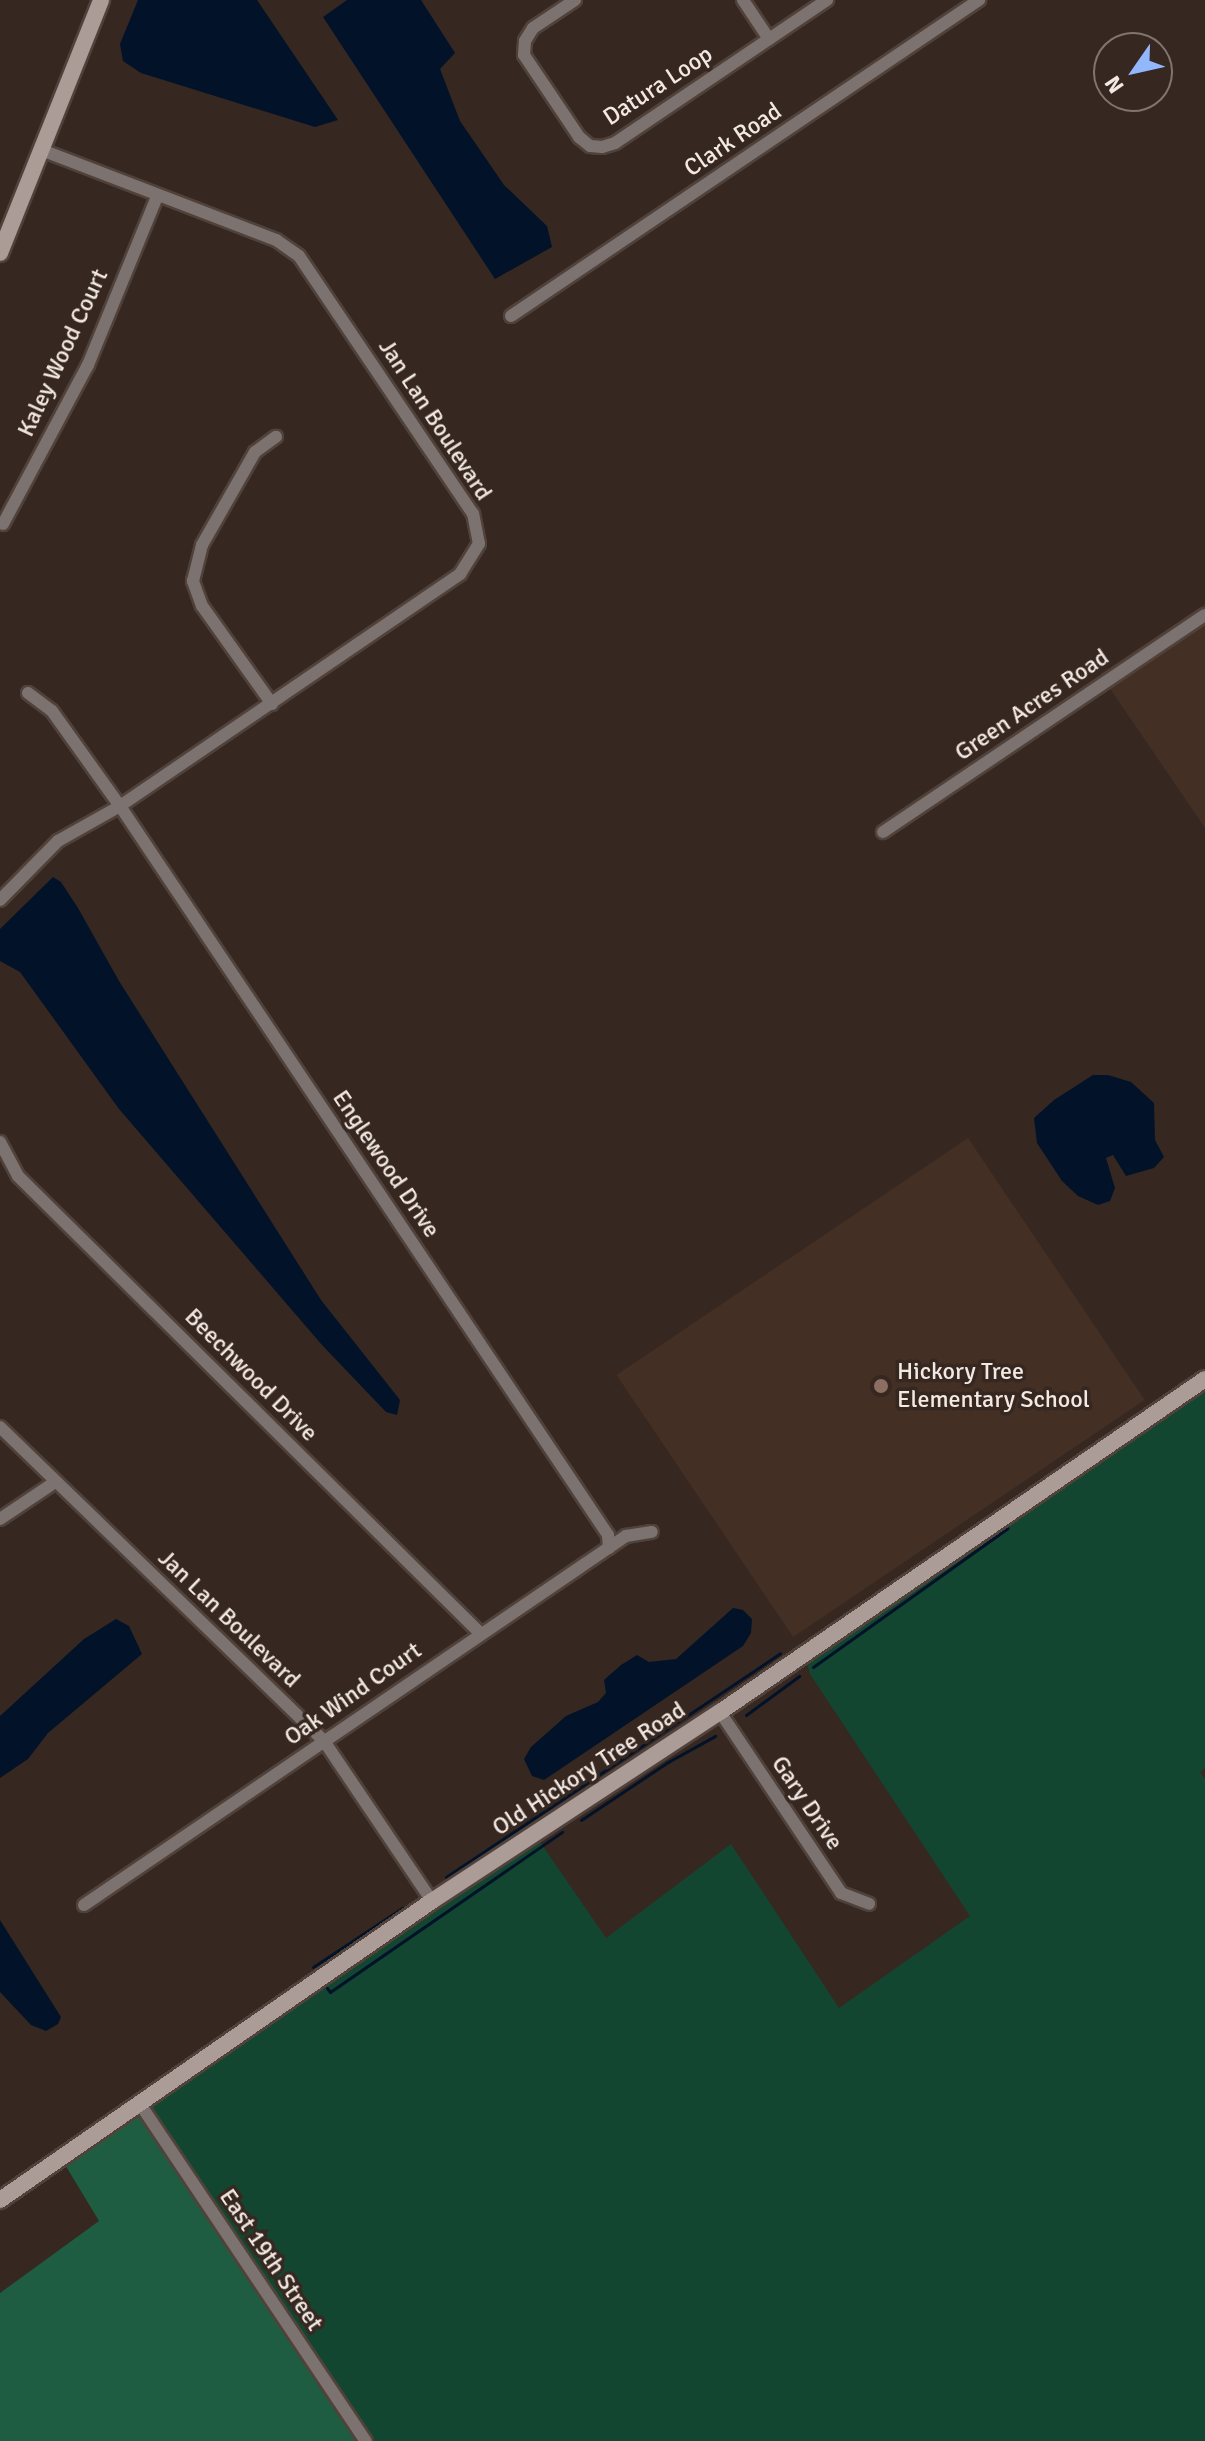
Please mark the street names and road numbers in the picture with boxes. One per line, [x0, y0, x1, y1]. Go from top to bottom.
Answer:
street label: Datura Loop [598, 40, 718, 132]
street label: Clark Road [679, 97, 787, 183]
street label: Kaley Wood Court [12, 265, 114, 441]
street label: Jan Lan Boulevard [372, 334, 498, 506]
street label: Green Acres Road [950, 643, 1114, 767]
street label: Englewood Drive [326, 1085, 446, 1243]
street label: Beechwood Drive [179, 1303, 323, 1447]
street label: Jan Lan Boulevard [152, 1544, 306, 1694]
street label: Oak Wind Court [279, 1636, 427, 1752]
street label: Old Hickory Tree Road [487, 1696, 691, 1842]
street label: Gary Drive [765, 1751, 849, 1855]
street label: East 19th Street [213, 2184, 329, 2336]

